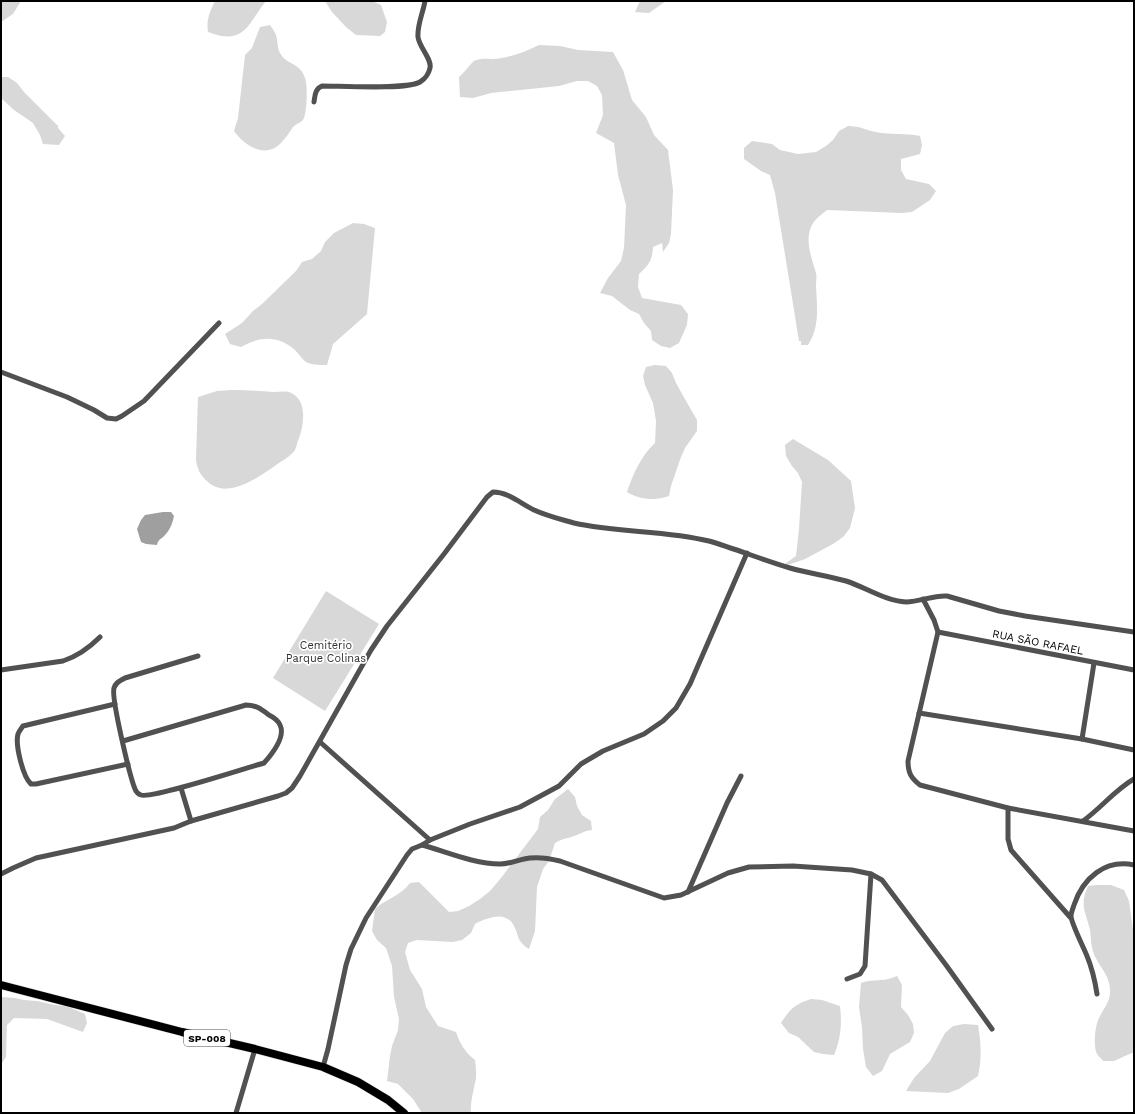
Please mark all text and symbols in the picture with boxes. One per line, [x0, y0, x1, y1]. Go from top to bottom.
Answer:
street label: RUA SÃO RAFAEL [991, 627, 1085, 658]
park label: Cemitério Parque Colinas [286, 639, 366, 665]
road number: SP-008 [184, 1030, 230, 1046]

